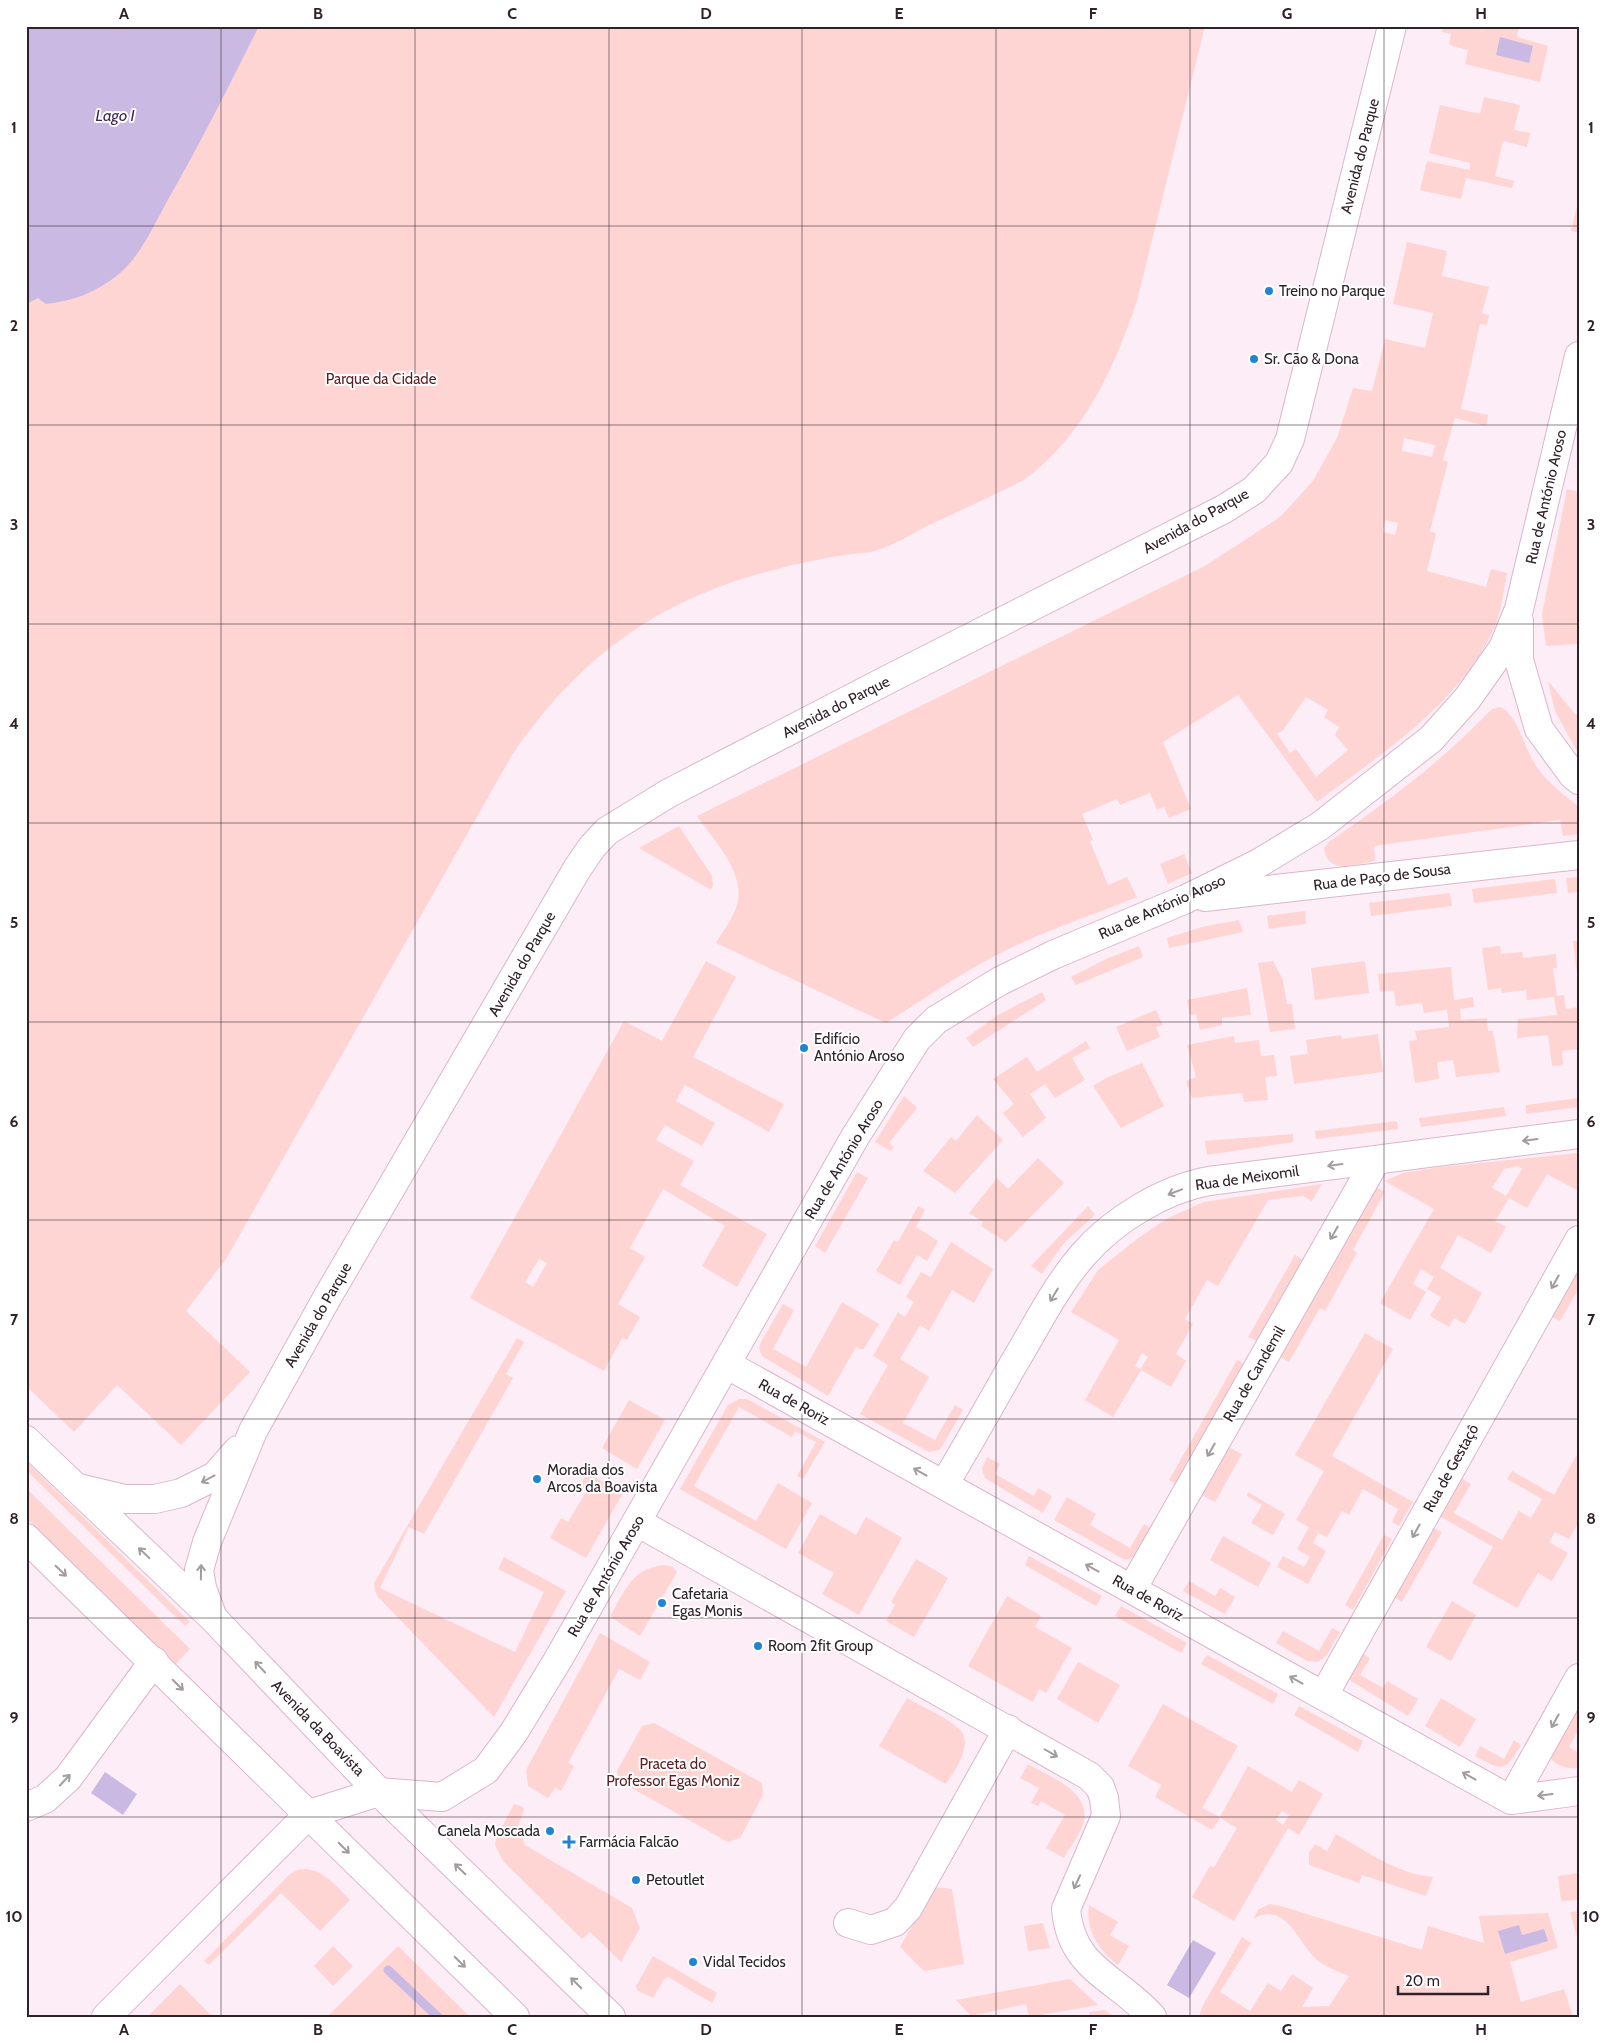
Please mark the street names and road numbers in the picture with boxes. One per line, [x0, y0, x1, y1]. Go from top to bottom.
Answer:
street label: Avenida do Parque [1337, 96, 1383, 215]
street label: Rua de António Aroso [1522, 428, 1570, 566]
street label: Avenida do Parque [1140, 484, 1252, 557]
street label: Avenida do Parque [779, 672, 893, 742]
street label: Rua de Paço de Sousa [1312, 860, 1452, 894]
street label: Rua de António Aroso [1096, 871, 1228, 943]
street label: Avenida do Parque [485, 908, 559, 1020]
street label: Rua de António Aroso [801, 1096, 887, 1222]
street label: Rua de Meixomil [1194, 1162, 1300, 1194]
street label: Avenida do Parque [281, 1259, 355, 1371]
street label: Rua de Candemil [1219, 1323, 1289, 1425]
street label: Rua de Roriz [755, 1375, 833, 1429]
street label: Rua de Gestaçô [1419, 1421, 1483, 1515]
street label: Rua de António Aroso [564, 1512, 648, 1640]
street label: Rua de Roriz [1109, 1571, 1187, 1625]
street label: Avenida da Boavista [268, 1676, 369, 1780]

